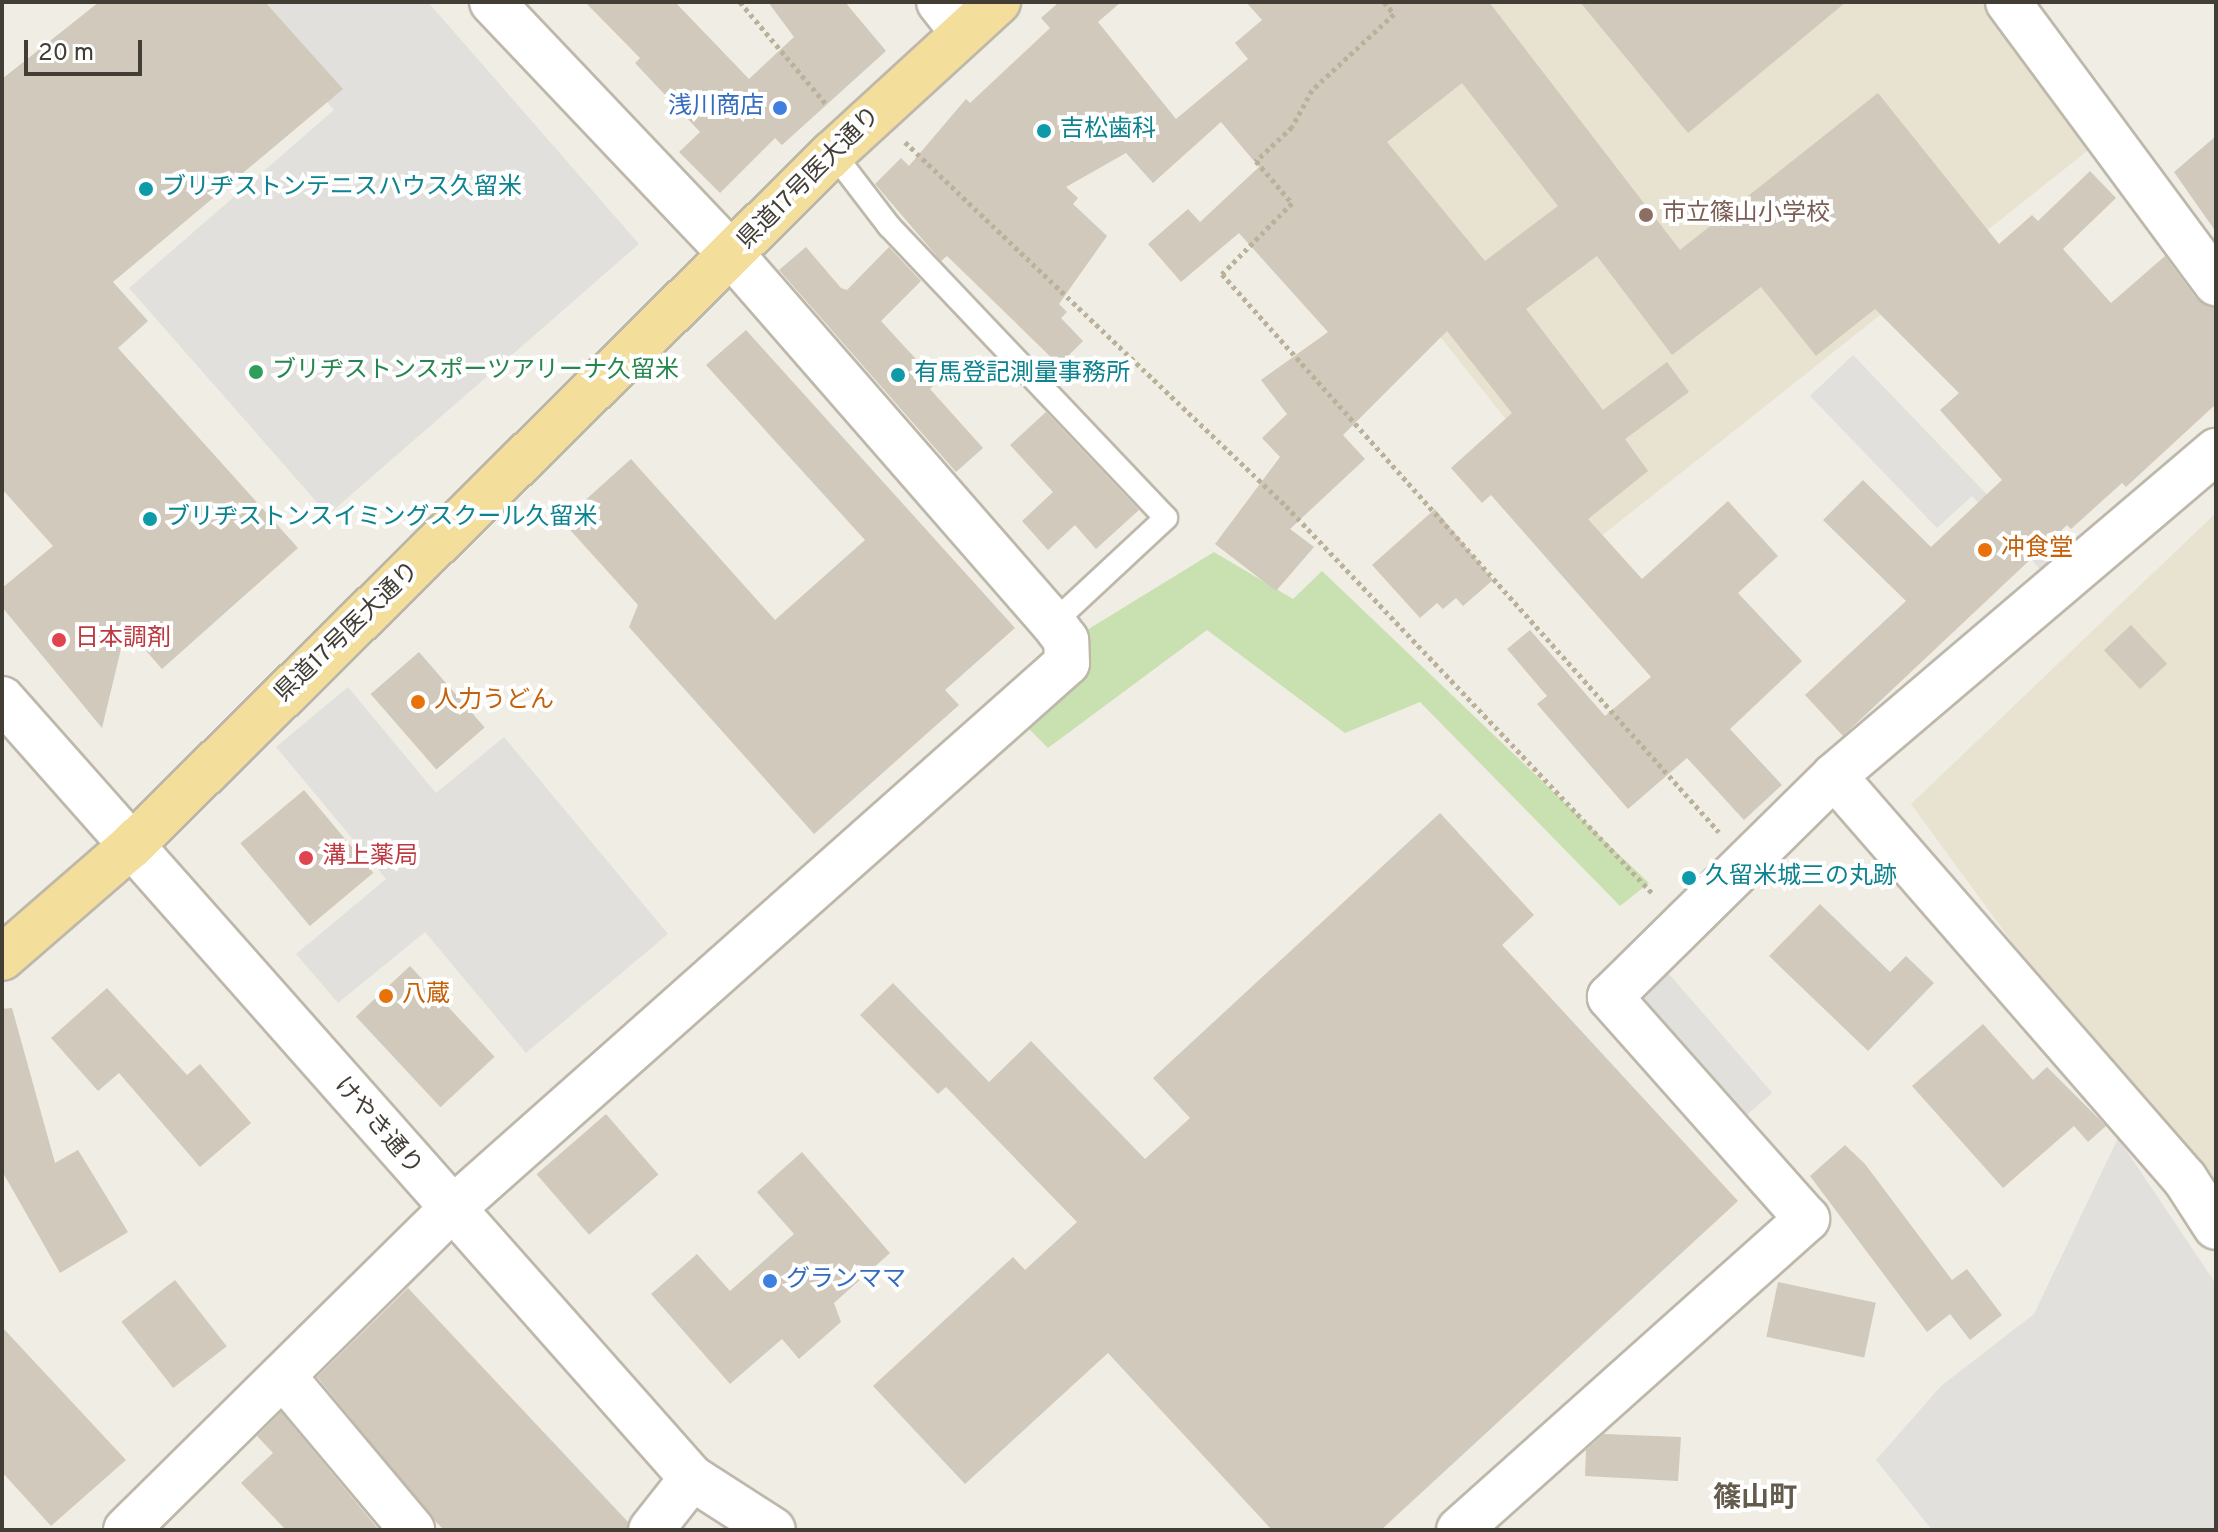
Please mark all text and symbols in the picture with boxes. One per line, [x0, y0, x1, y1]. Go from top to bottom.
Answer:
scale bar [28, 24, 146, 74]
text: 20 m [38, 39, 94, 69]
place label: 浅川商店 [668, 94, 764, 122]
marker: 浅川商店 [771, 99, 789, 117]
street label: 県道17号医大通り [733, 102, 887, 256]
place label: 吉松歯科 [1060, 117, 1156, 145]
marker: 吉松歯科 [1035, 122, 1053, 140]
place label: ブリヂストンテニスハウス久留米 [162, 175, 522, 203]
marker: ブリヂストンテニスハウス久留米 [137, 180, 155, 198]
place label: 市立篠山小学校 [1662, 201, 1830, 229]
marker: 市立篠山小学校 [1637, 206, 1655, 224]
place label: ブリヂストンスポーツアリーナ久留米 [272, 358, 680, 386]
place label: 有馬登記測量事務所 [914, 361, 1130, 389]
marker: ブリヂストンスポーツアリーナ久留米 [247, 363, 265, 381]
marker: 有馬登記測量事務所 [889, 366, 907, 384]
place label: ブリヂストンスイミングスクール久留米 [166, 505, 598, 533]
marker: ブリヂストンスイミングスクール久留米 [141, 510, 159, 528]
place label: 冲食堂 [2001, 536, 2073, 564]
marker: 冲食堂 [1976, 541, 1994, 559]
street label: 県道17号医大通り [270, 557, 426, 709]
place label: 日本調剤 [75, 626, 171, 654]
marker: 日本調剤 [50, 631, 68, 649]
place label: 人力うどん [434, 688, 554, 716]
marker: 人力うどん [409, 693, 427, 711]
place label: 溝上薬局 [322, 844, 418, 872]
marker: 溝上薬局 [297, 849, 315, 867]
place label: 久留米城三の丸跡 [1705, 864, 1897, 892]
marker: 久留米城三の丸跡 [1680, 869, 1698, 887]
place label: 八蔵 [402, 982, 450, 1010]
marker: 八蔵 [377, 987, 395, 1005]
street label: けやき通り [327, 1072, 427, 1182]
place label: グランママ [786, 1267, 906, 1295]
marker: グランママ [761, 1272, 779, 1290]
district label: 篠山町 [1713, 1482, 1797, 1516]

